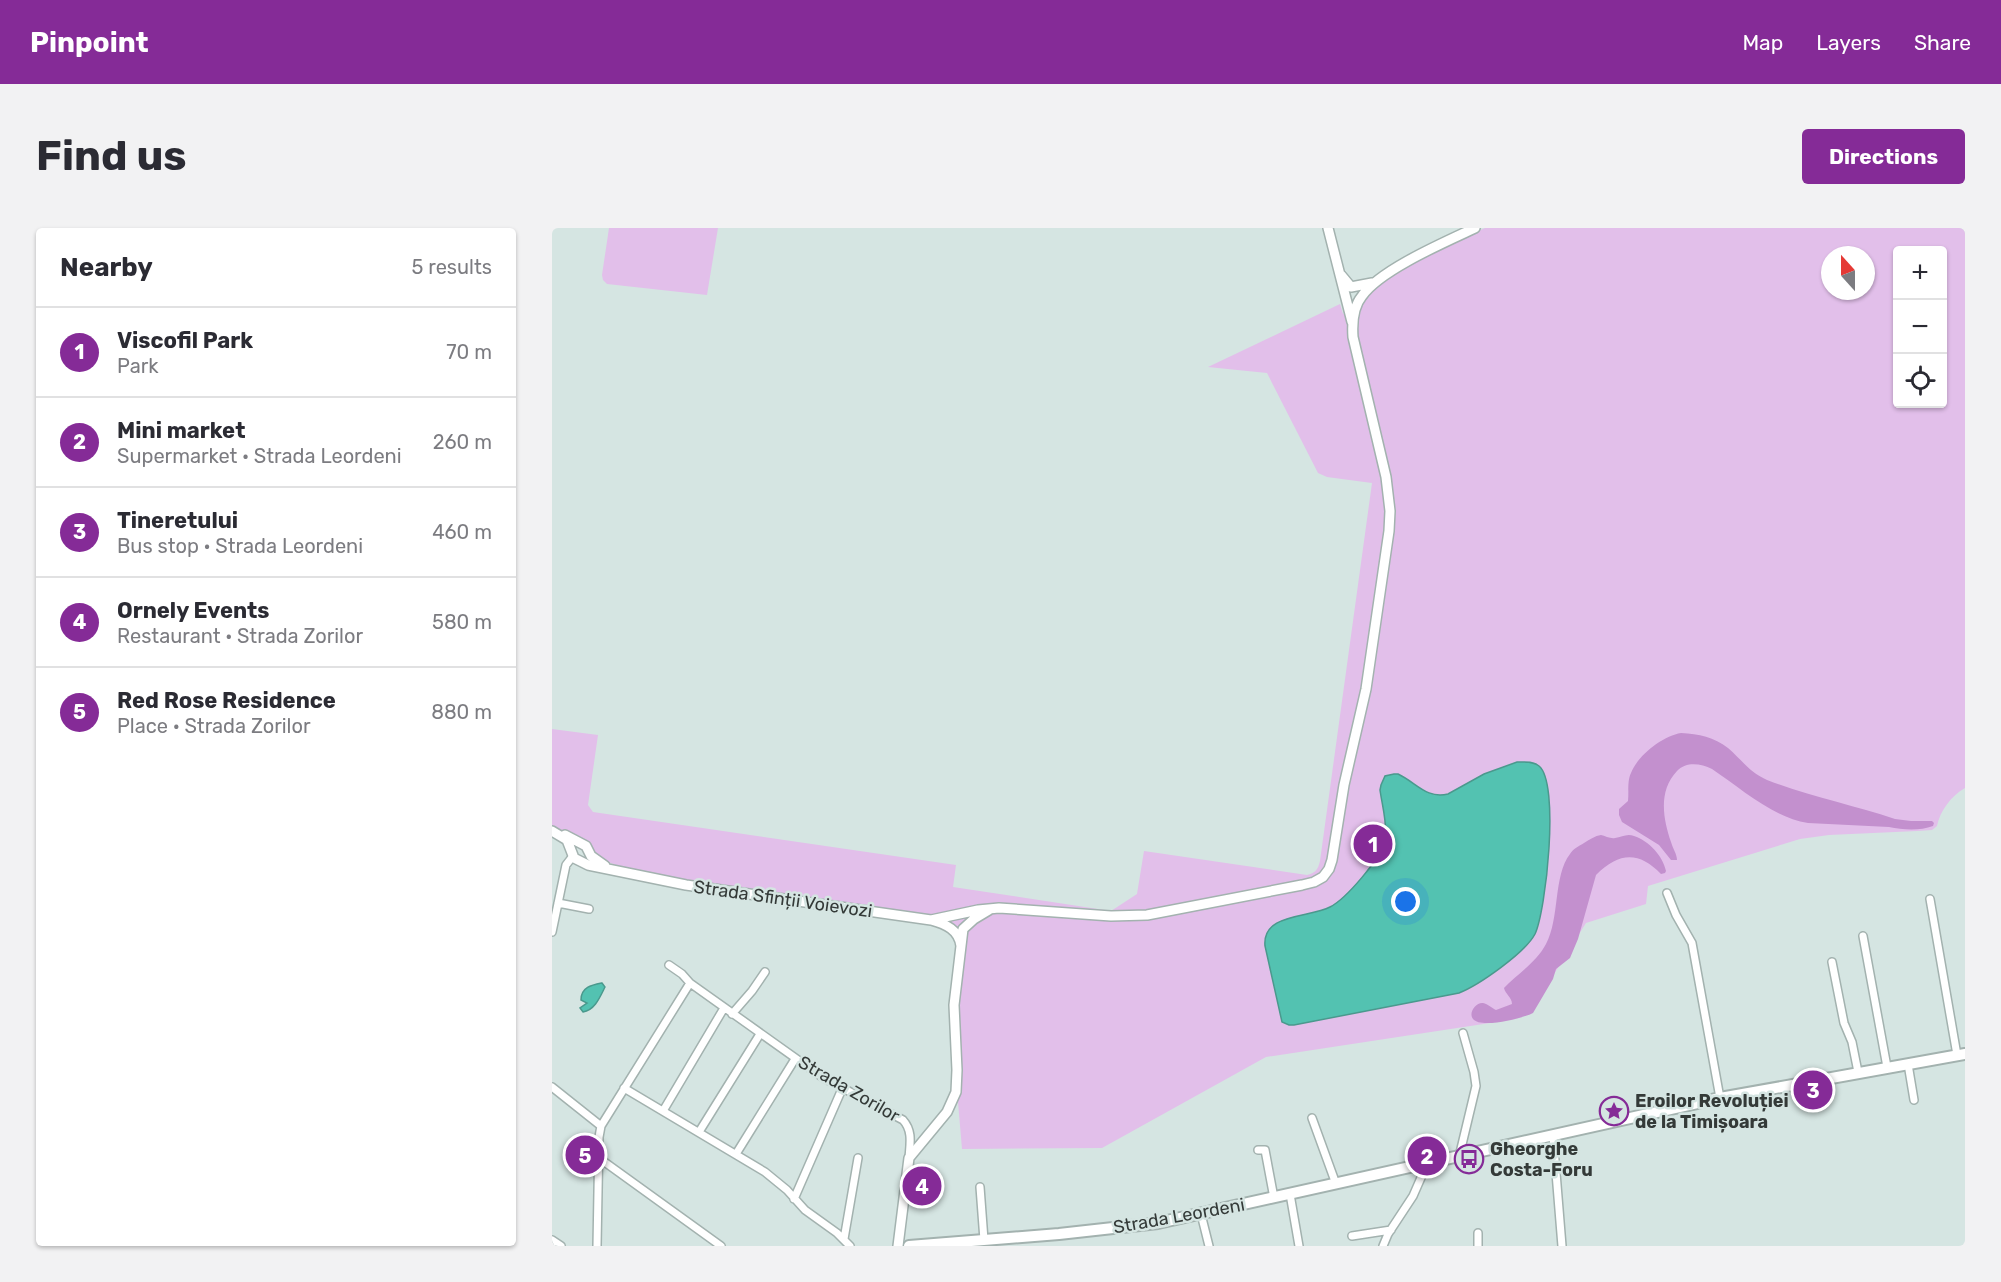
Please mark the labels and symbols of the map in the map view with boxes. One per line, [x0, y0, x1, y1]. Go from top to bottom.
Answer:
north arrow [1821, 246, 1875, 300]
pin: 1 [1354, 822, 1392, 866]
street label: Strada Sfinții Voievozi [692, 876, 874, 922]
your location [1391, 887, 1420, 916]
street label: Strada Zorilor [794, 1051, 904, 1127]
pin: 3 [1794, 1068, 1832, 1112]
place label: Eroilor Revoluției de la Timișoara [1635, 1090, 1789, 1133]
place icon: Eroilor Revoluției de la Timișoara [1598, 1095, 1630, 1127]
pin: 5 [566, 1132, 604, 1178]
pin: 2 [1408, 1134, 1446, 1178]
place label: Gheorghe Costa-Foru [1490, 1138, 1593, 1181]
bus stop icon: Gheorghe Costa-Foru [1453, 1143, 1485, 1175]
pin: 4 [902, 1164, 941, 1208]
street label: Strada Leordeni [1112, 1194, 1246, 1238]

